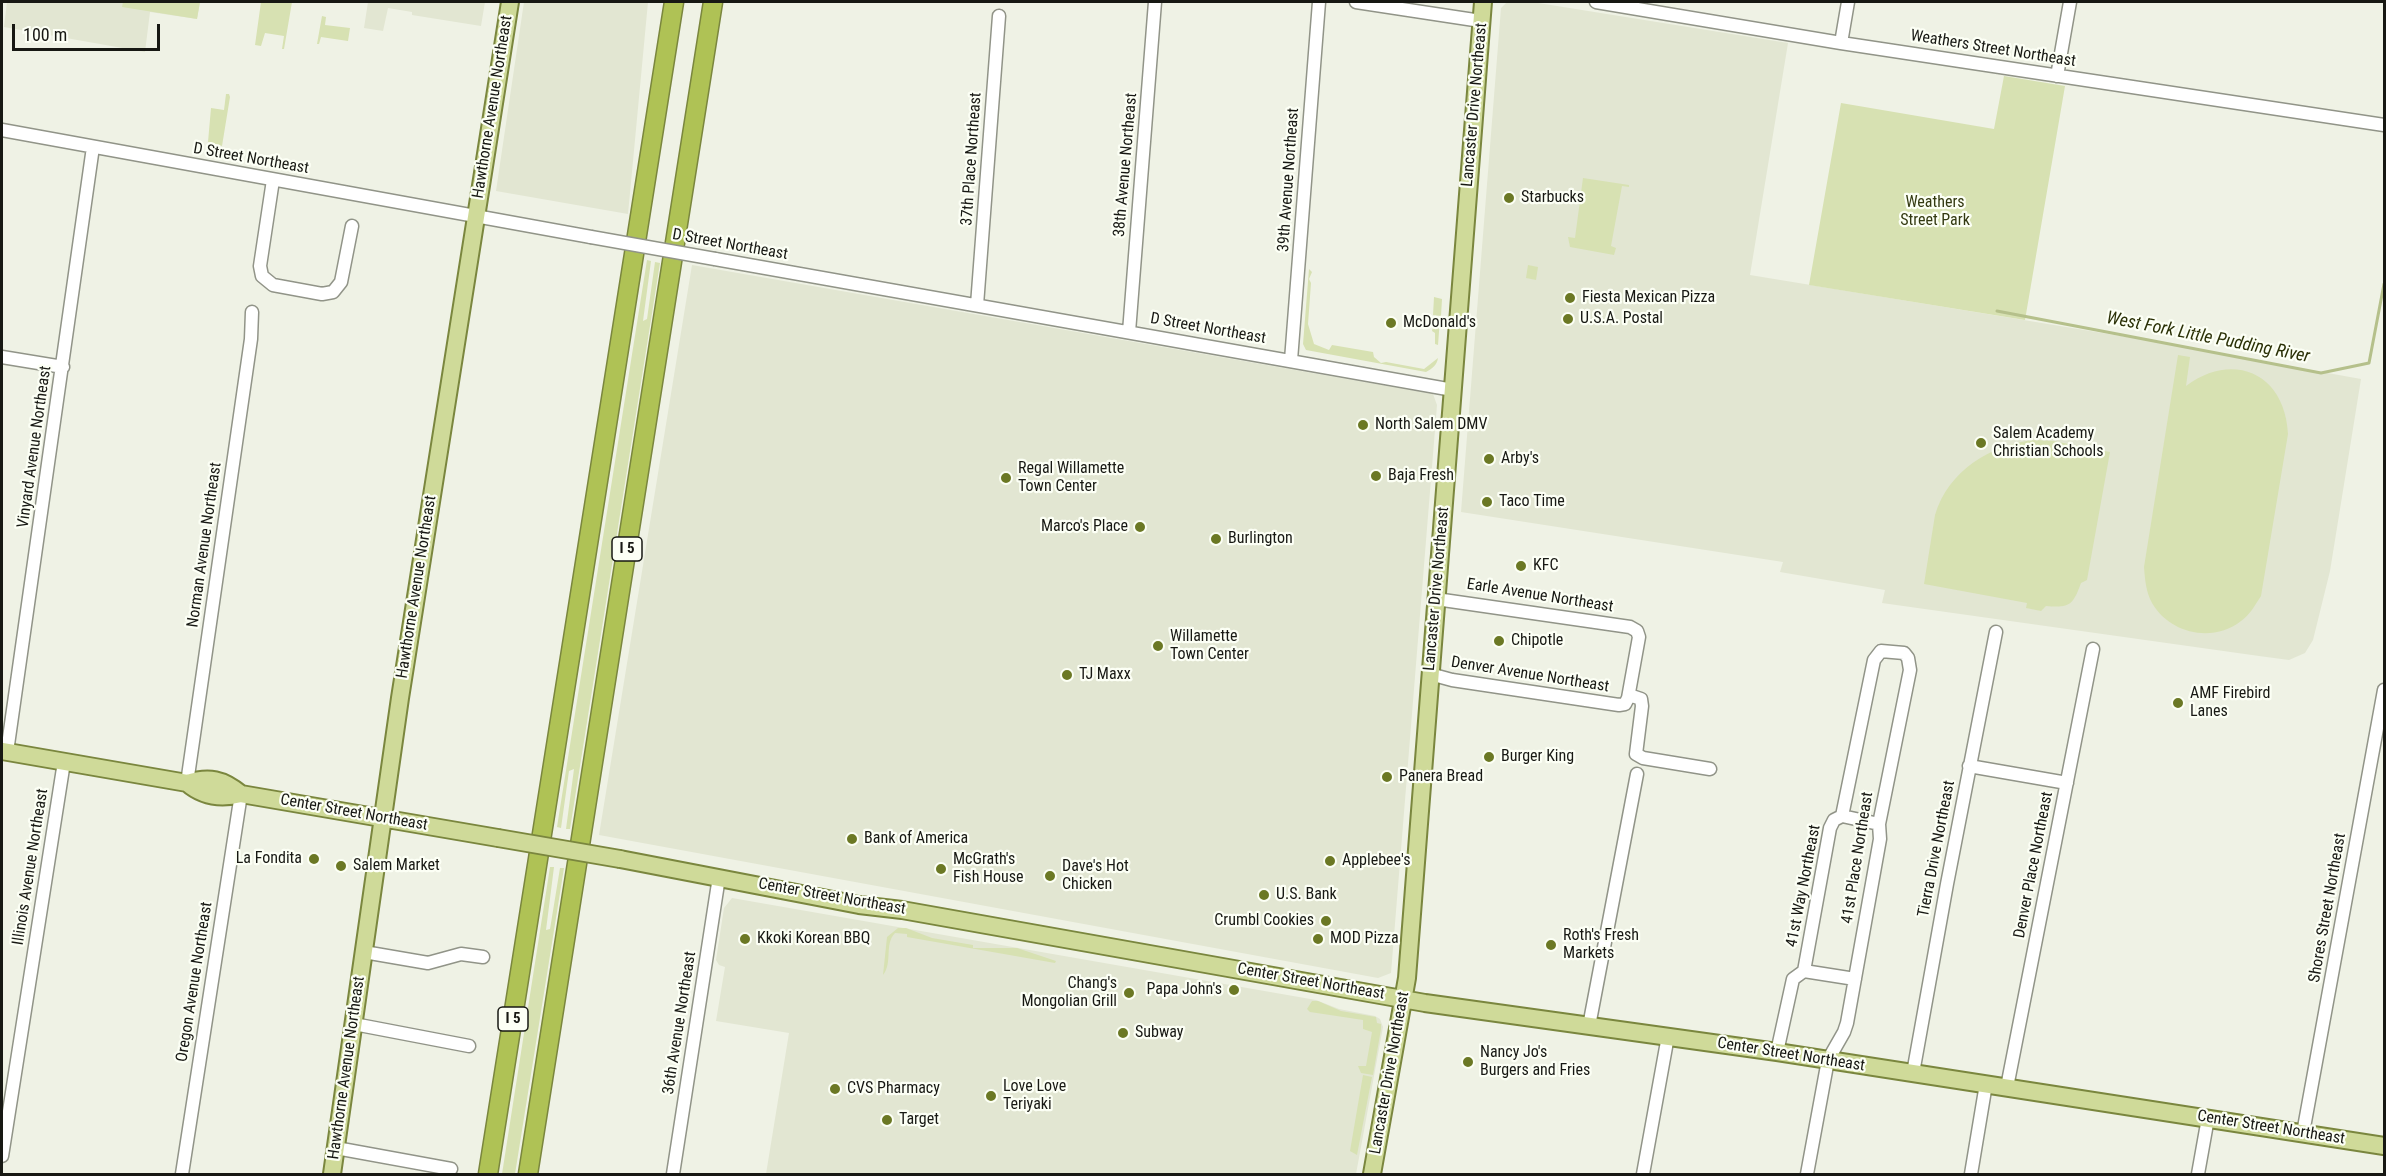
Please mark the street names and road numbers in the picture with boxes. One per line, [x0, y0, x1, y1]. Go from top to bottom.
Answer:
street label: Hawthorne Avenue Northeast [469, 14, 517, 200]
street label: Lancaster Drive Northeast [1458, 22, 1492, 188]
street label: Weathers Street Northeast [1909, 26, 2077, 72]
street label: 37th Place Northeast [958, 92, 986, 226]
street label: 38th Avenue Northeast [1110, 92, 1142, 238]
street label: 39th Avenue Northeast [1274, 107, 1304, 253]
street label: D Street Northeast [192, 139, 310, 179]
street label: D Street Northeast [671, 225, 789, 265]
street label: D Street Northeast [1149, 309, 1267, 349]
street label: Vinyard Avenue Northeast [14, 365, 56, 529]
street label: Norman Avenue Northeast [184, 461, 226, 629]
street label: Hawthorne Avenue Northeast [393, 494, 441, 680]
street label: Lancaster Drive Northeast [1420, 506, 1454, 672]
road number: I 5 [612, 537, 642, 561]
street label: Earle Avenue Northeast [1465, 575, 1615, 617]
street label: Denver Avenue Northeast [1450, 653, 1610, 697]
street label: Tierra Drive Northeast [1914, 779, 1960, 919]
street label: Illinois Avenue Northeast [9, 787, 53, 947]
street label: Denver Place Northeast [2010, 790, 2058, 940]
street label: Center Street Northeast [279, 791, 429, 835]
street label: 41st Place Northeast [1838, 791, 1878, 925]
street label: 41st Way Northeast [1783, 823, 1825, 949]
street label: Shores Street Northeast [2305, 832, 2351, 984]
street label: Center Street Northeast [757, 875, 907, 919]
street label: Oregon Avenue Northeast [173, 901, 217, 1063]
street label: 36th Avenue Northeast [659, 950, 701, 1096]
street label: Center Street Northeast [1236, 960, 1386, 1004]
street label: Hawthorne Avenue Northeast [325, 975, 369, 1161]
street label: Lancaster Drive Northeast [1366, 990, 1414, 1156]
road number: I 5 [498, 1007, 528, 1031]
street label: Center Street Northeast [1716, 1034, 1866, 1076]
street label: Center Street Northeast [2196, 1107, 2346, 1149]

